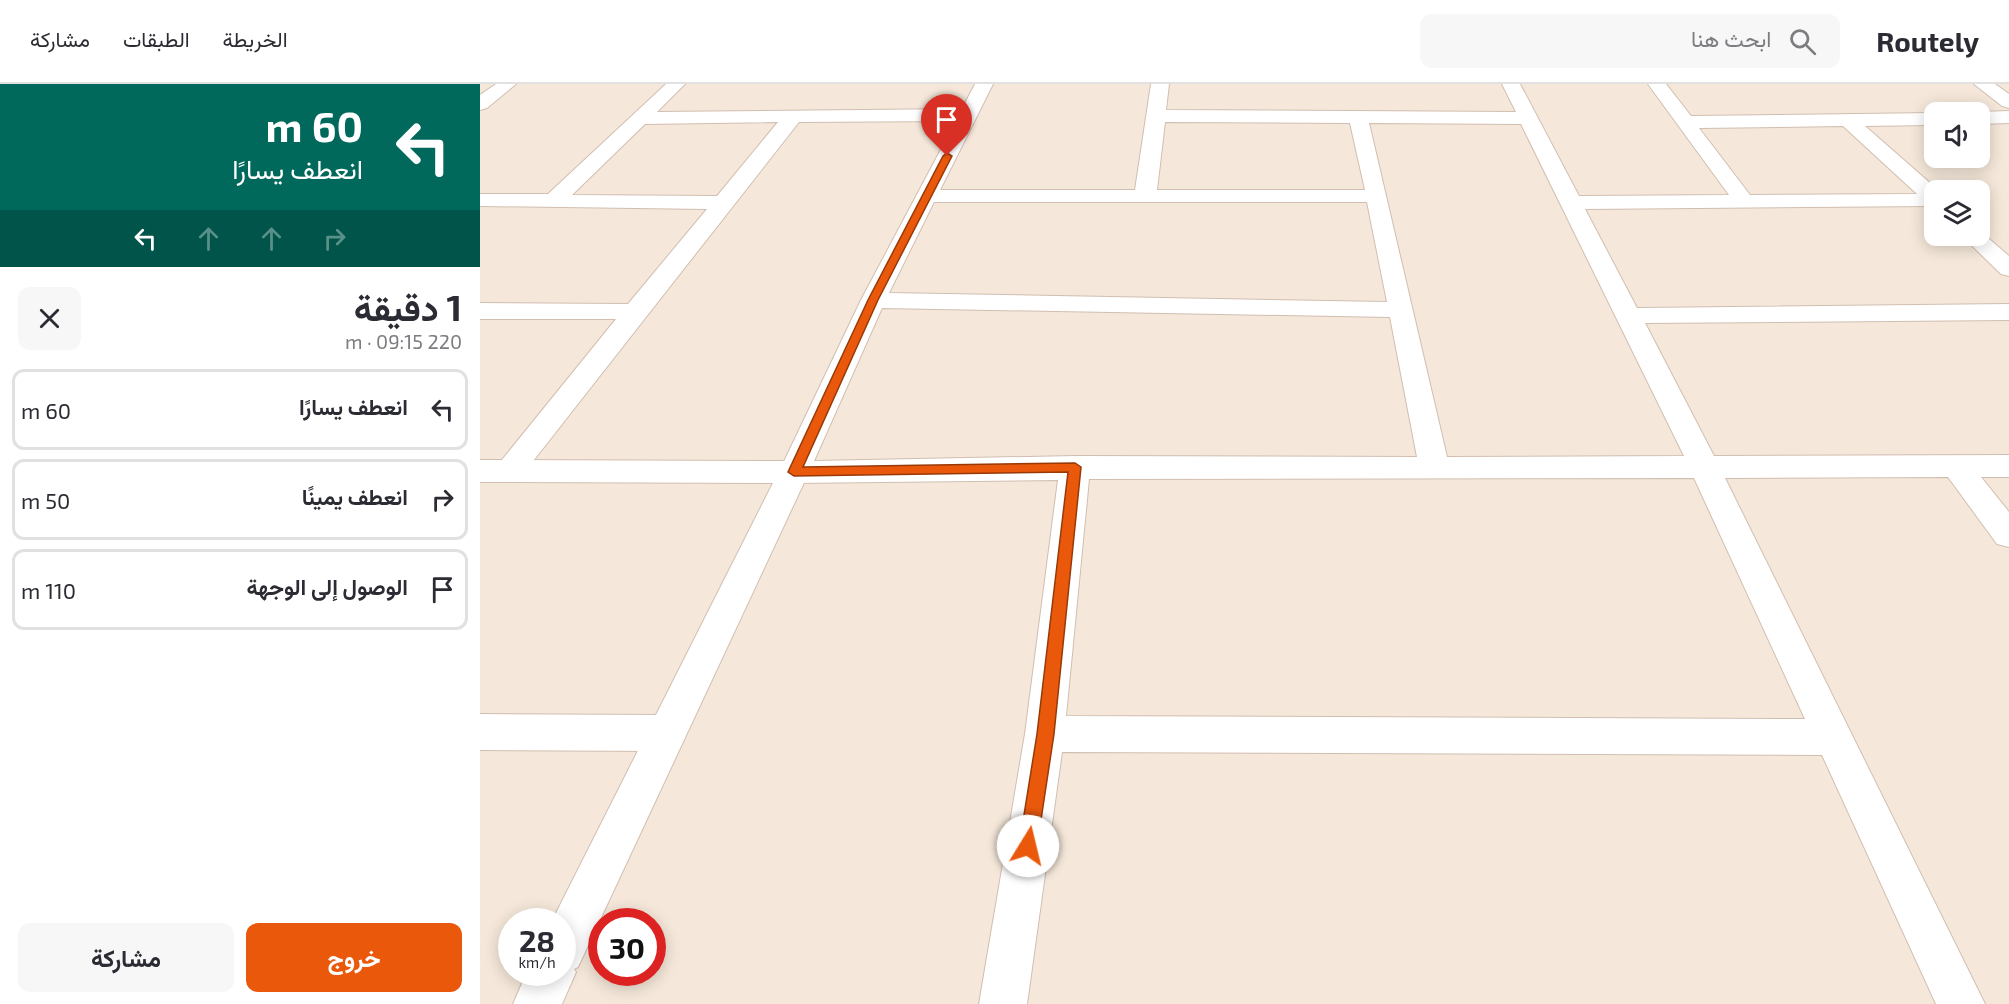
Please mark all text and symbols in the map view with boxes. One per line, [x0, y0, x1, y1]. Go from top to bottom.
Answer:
search box [1420, 14, 1840, 68]
text: Routely [1876, 24, 1979, 58]
text: ابحث هنا [1691, 25, 1771, 51]
icon: search [1786, 25, 1819, 58]
text: مشاركة [30, 26, 90, 51]
text: الطبقات [123, 26, 190, 51]
text: الخريطة [223, 26, 288, 51]
pin [921, 94, 972, 156]
text: 60 m [266, 100, 363, 150]
map controls [1924, 102, 1990, 246]
button: sound [1924, 102, 1990, 168]
icon: arrive [930, 103, 963, 136]
icon: left [384, 108, 462, 186]
text: انعطف يسارًا [232, 152, 363, 184]
button: layers [1924, 180, 1990, 246]
icon: left [129, 222, 162, 255]
icon: ahead [192, 222, 225, 255]
icon: ahead [255, 222, 288, 255]
icon: right [318, 222, 351, 255]
text: 1 دقيقة [354, 285, 462, 328]
button: close [18, 287, 81, 350]
text: 220 m · 09:15 [345, 329, 462, 353]
text: انعطف يسارًا [299, 393, 408, 419]
icon: left [426, 393, 459, 426]
text: 60 m [21, 397, 71, 423]
text: انعطف يمينًا [302, 483, 408, 509]
icon: right [426, 483, 459, 516]
text: 50 m [21, 487, 70, 513]
text: الوصول إلى الوجهة [246, 573, 408, 599]
icon: arrive [426, 573, 459, 606]
text: 110 m [21, 577, 76, 603]
position arrow [996, 814, 1060, 878]
speed limit sign: 30 [588, 908, 666, 986]
text: 28 [519, 922, 555, 958]
button: مشاركة [18, 923, 234, 992]
button: خروج [246, 923, 462, 992]
text: km/h [518, 953, 556, 971]

